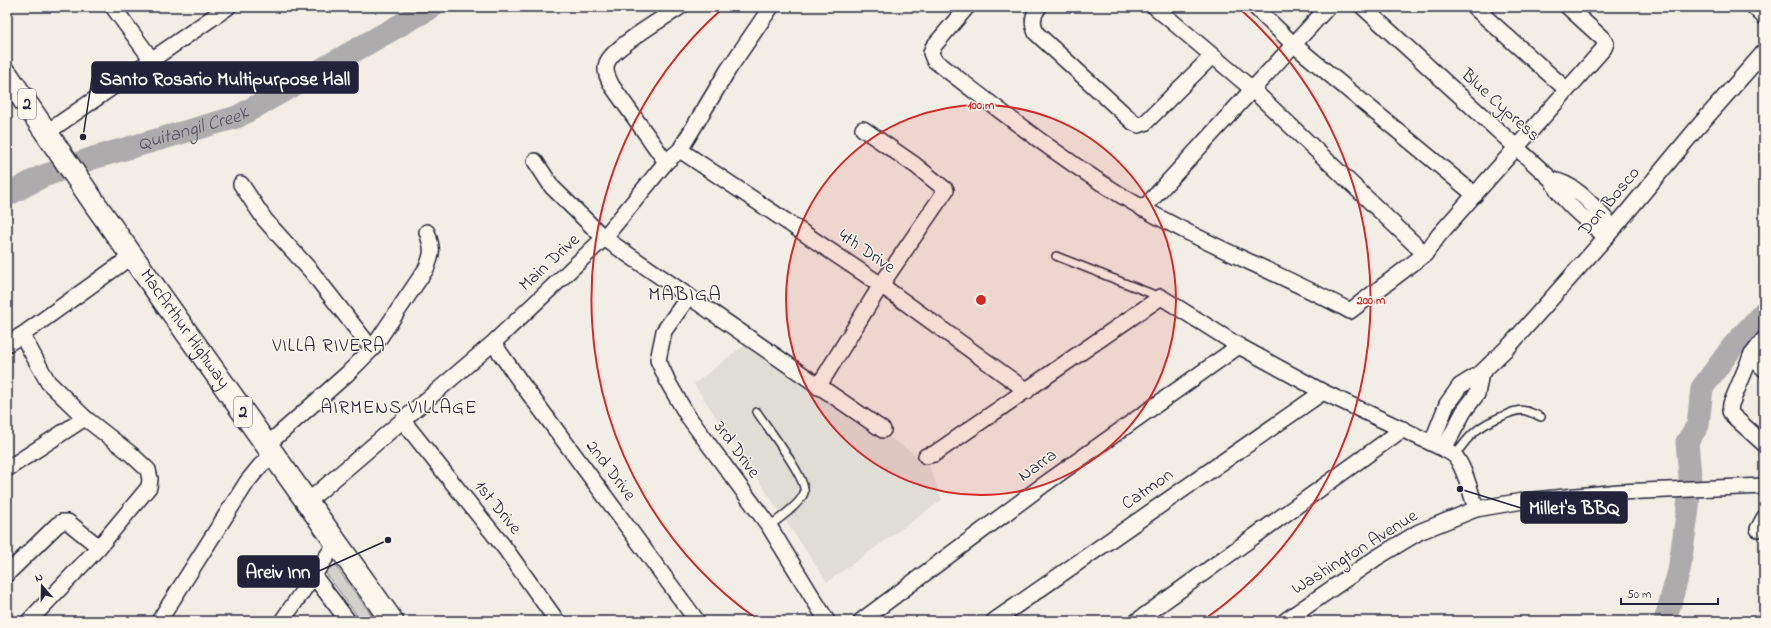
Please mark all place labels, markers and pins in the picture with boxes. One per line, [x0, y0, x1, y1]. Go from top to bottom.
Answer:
callout: Santo Rosario Multipurpose Hall [92, 62, 358, 93]
centre of rings [974, 293, 988, 307]
callout: Millet's BBQ [1521, 492, 1627, 523]
callout: Areiv Inn [238, 556, 319, 587]

